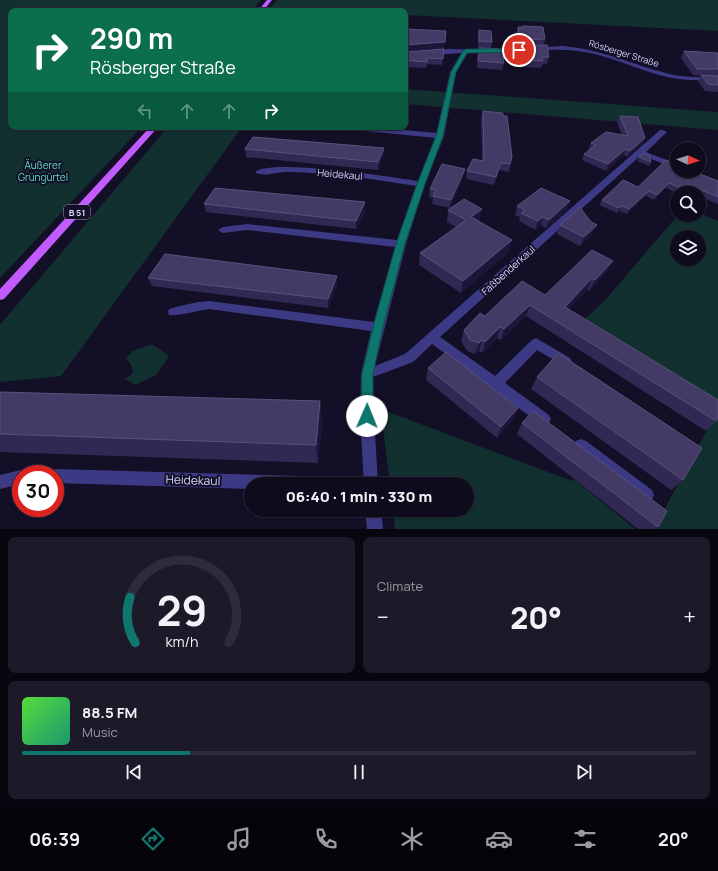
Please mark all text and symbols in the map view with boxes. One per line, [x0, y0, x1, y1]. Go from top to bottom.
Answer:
text: 290 m [90, 19, 173, 57]
icon: right [24, 24, 76, 76]
pin [502, 33, 536, 67]
street label: Rösberger Straße [587, 36, 661, 70]
icon: arrive [508, 39, 530, 61]
text: Rösberger Straße [90, 55, 236, 79]
icon: left [134, 100, 156, 122]
icon: ahead [176, 100, 198, 122]
icon: ahead [218, 100, 240, 122]
icon: right [260, 100, 282, 122]
north arrow [670, 142, 706, 178]
map controls [670, 142, 706, 266]
park label: Äußerer Grüngürtel [18, 158, 68, 184]
street label: Heidekaul [317, 165, 363, 183]
button: search [670, 186, 706, 222]
road number: B 51 [64, 205, 90, 219]
button: layers [670, 230, 706, 266]
street label: Faßbenderkaul [478, 242, 538, 298]
position arrow [346, 395, 388, 437]
speed limit sign: 30 [12, 465, 64, 517]
street label: Heidekaul [165, 471, 221, 489]
text: 06:40 · 1 min · 330 m [286, 486, 432, 507]
text: Climate [377, 577, 423, 595]
text: 29 [156, 582, 207, 638]
text: 20° [510, 597, 562, 638]
text: − [377, 602, 389, 632]
text: + [683, 602, 696, 632]
text: km/h [165, 632, 198, 651]
text: 88.5 FM [82, 702, 137, 723]
text: Music [82, 723, 118, 741]
icon: previous [123, 761, 145, 783]
icon: pause [348, 761, 370, 783]
icon: next [573, 761, 595, 783]
icon: directions [139, 825, 167, 853]
icon: music [225, 825, 253, 853]
icon: phone [312, 825, 340, 853]
icon: climate [398, 825, 426, 853]
icon: car [485, 825, 513, 853]
icon: filters [571, 825, 599, 853]
text: 06:39 [29, 827, 80, 851]
text: 20° [658, 827, 689, 851]

